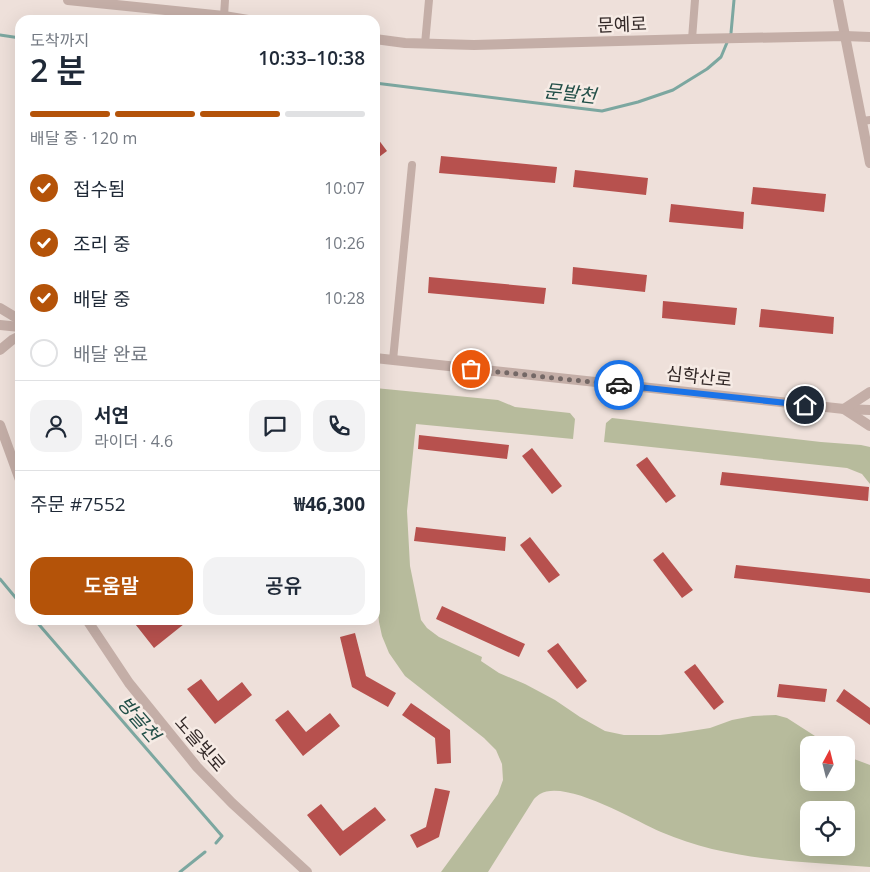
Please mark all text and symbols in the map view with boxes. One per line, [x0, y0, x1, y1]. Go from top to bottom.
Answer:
street label: 문예로 [597, 11, 647, 37]
text: 도착까지 [30, 29, 89, 51]
text: 10:33–10:38 [258, 45, 365, 71]
text: 2 분 [30, 48, 86, 91]
water label: 문발천 [543, 77, 599, 109]
text: 배달 중 · 120 m [30, 127, 137, 149]
icon: check [30, 174, 58, 202]
text: 접수됨 [73, 176, 125, 202]
text: 10:07 [324, 177, 365, 199]
icon: check [30, 229, 58, 257]
text: 조리 중 [73, 231, 130, 257]
text: 10:26 [324, 232, 365, 254]
icon: check [30, 284, 58, 312]
text: 배달 중 [73, 286, 130, 312]
text: 10:28 [324, 287, 365, 309]
text: 배달 완료 [73, 341, 148, 367]
pin [450, 348, 492, 390]
icon: bag [457, 355, 485, 383]
courier [594, 360, 644, 410]
street label: 심학산로 [665, 361, 733, 391]
icon: car [605, 371, 633, 399]
pin [784, 384, 826, 426]
icon: home [791, 391, 819, 419]
button: person [30, 400, 82, 452]
button: chat [249, 400, 301, 452]
button: phone [313, 400, 365, 452]
text: 서연 [94, 402, 129, 428]
text: 라이더 · 4.6 [94, 430, 173, 452]
text: 주문 #7552 [30, 491, 126, 517]
text: ₩46,300 [294, 491, 365, 517]
button: 도움말 [30, 557, 193, 615]
button: 공유 [203, 557, 365, 615]
water label: 방골천 [112, 691, 167, 748]
street label: 노을빛로 [170, 710, 232, 776]
north arrow [800, 736, 855, 791]
map controls [800, 736, 855, 856]
button: locate [800, 801, 855, 856]

